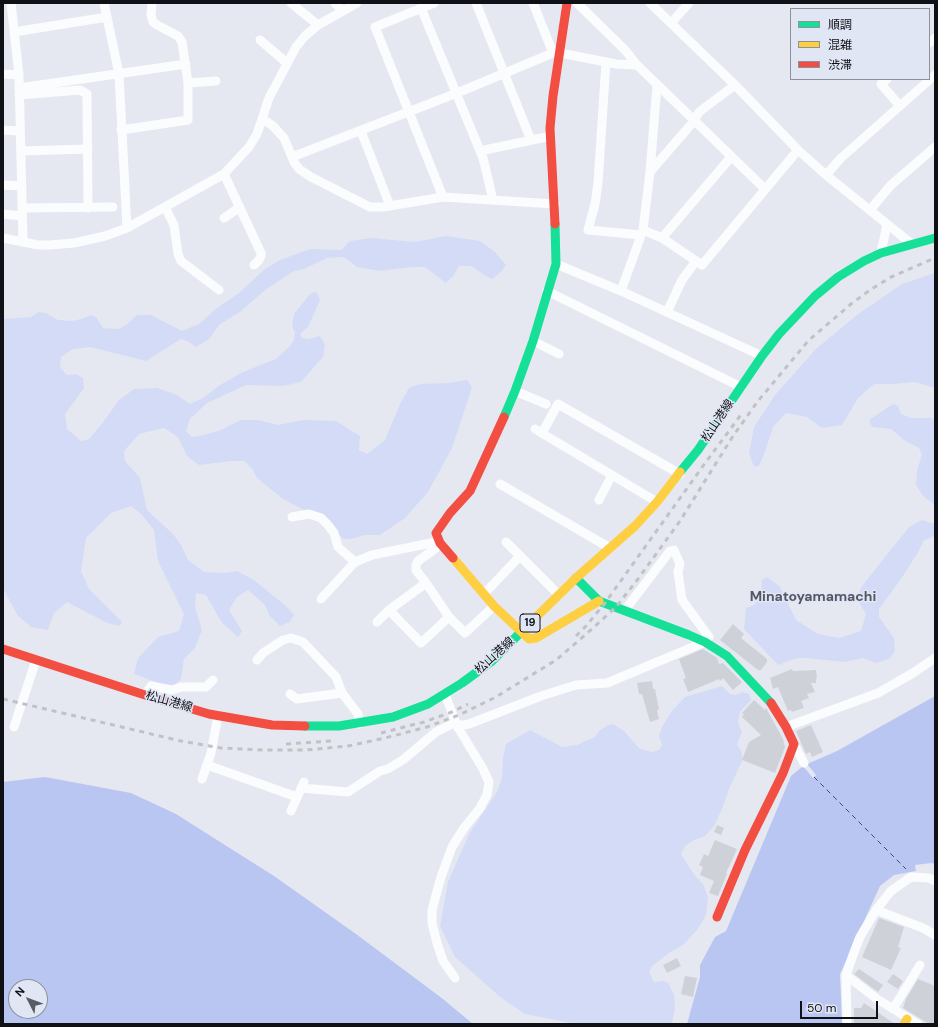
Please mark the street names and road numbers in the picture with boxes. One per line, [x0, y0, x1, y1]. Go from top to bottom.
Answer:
street label: 松山港線 [699, 397, 737, 445]
road number: 19 [520, 614, 540, 632]
street label: 松山港線 [472, 635, 518, 677]
street label: 松山港線 [144, 688, 194, 716]

